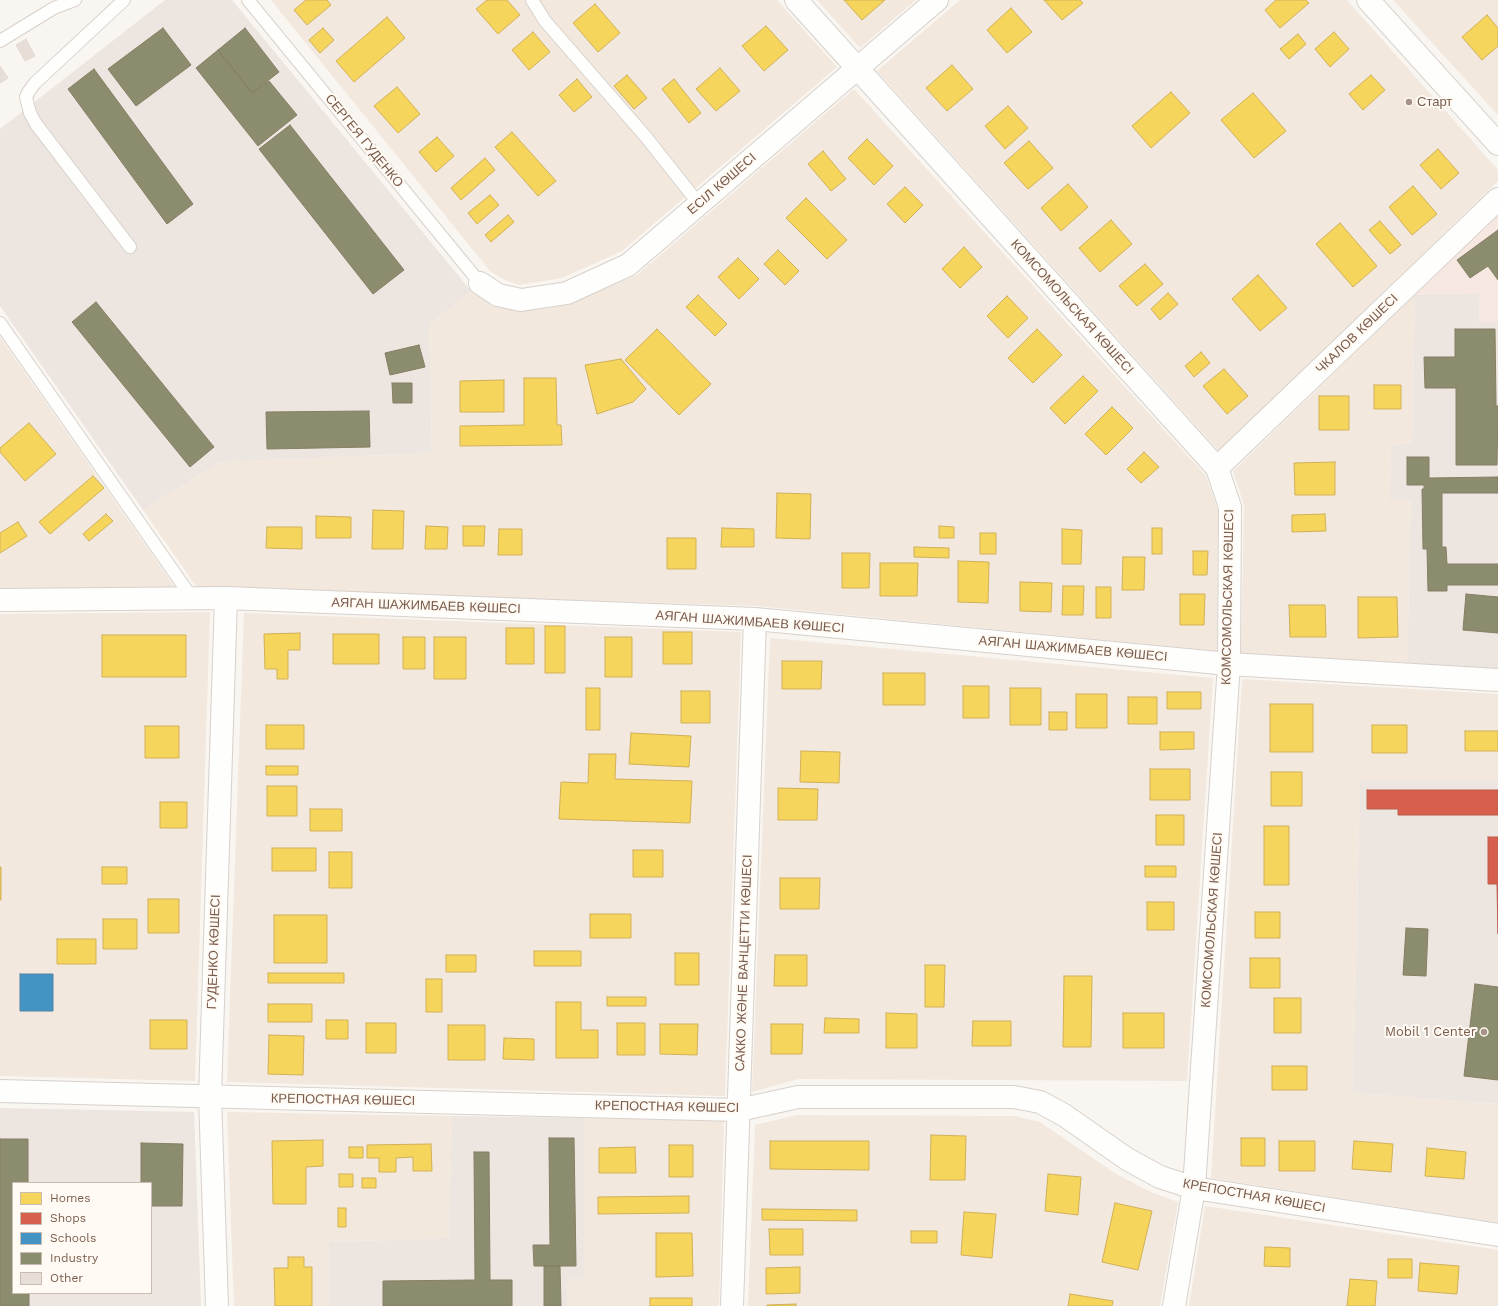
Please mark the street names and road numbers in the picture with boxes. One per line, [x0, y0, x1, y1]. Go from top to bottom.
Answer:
street label: СЕРГЕЯ ГУДЕНКО [322, 91, 406, 191]
street label: ЕСІЛ КӨШЕСІ [684, 150, 760, 218]
street label: КОМСОМОЛЬСКАЯ КӨШЕСІ [1007, 236, 1137, 378]
street label: ЧКАЛОВ КӨШЕСІ [1313, 291, 1401, 377]
street label: КОМСОМОЛЬСКАЯ КӨШЕСІ [1219, 509, 1237, 685]
street label: АЯГАН ШАЖИМБАЕВ КӨШЕСІ [331, 595, 521, 617]
street label: АЯГАН ШАЖИМБАЕВ КӨШЕСІ [655, 608, 845, 636]
street label: АЯГАН ШАЖИМБАЕВ КӨШЕСІ [978, 633, 1168, 665]
street label: КОМСОМОЛЬСКАЯ КӨШЕСІ [1198, 832, 1226, 1008]
street label: САККО ЖӘНЕ ВАНЦЕТТИ КӨШЕСІ [732, 854, 756, 1072]
street label: ГУДЕНКО КӨШЕСІ [204, 894, 224, 1010]
street label: КРЕПОСТНАЯ КӨШЕСІ [271, 1091, 415, 1109]
street label: КРЕПОСТНАЯ КӨШЕСІ [595, 1098, 739, 1116]
street label: КРЕПОСТНАЯ КӨШЕСІ [1182, 1176, 1326, 1216]

